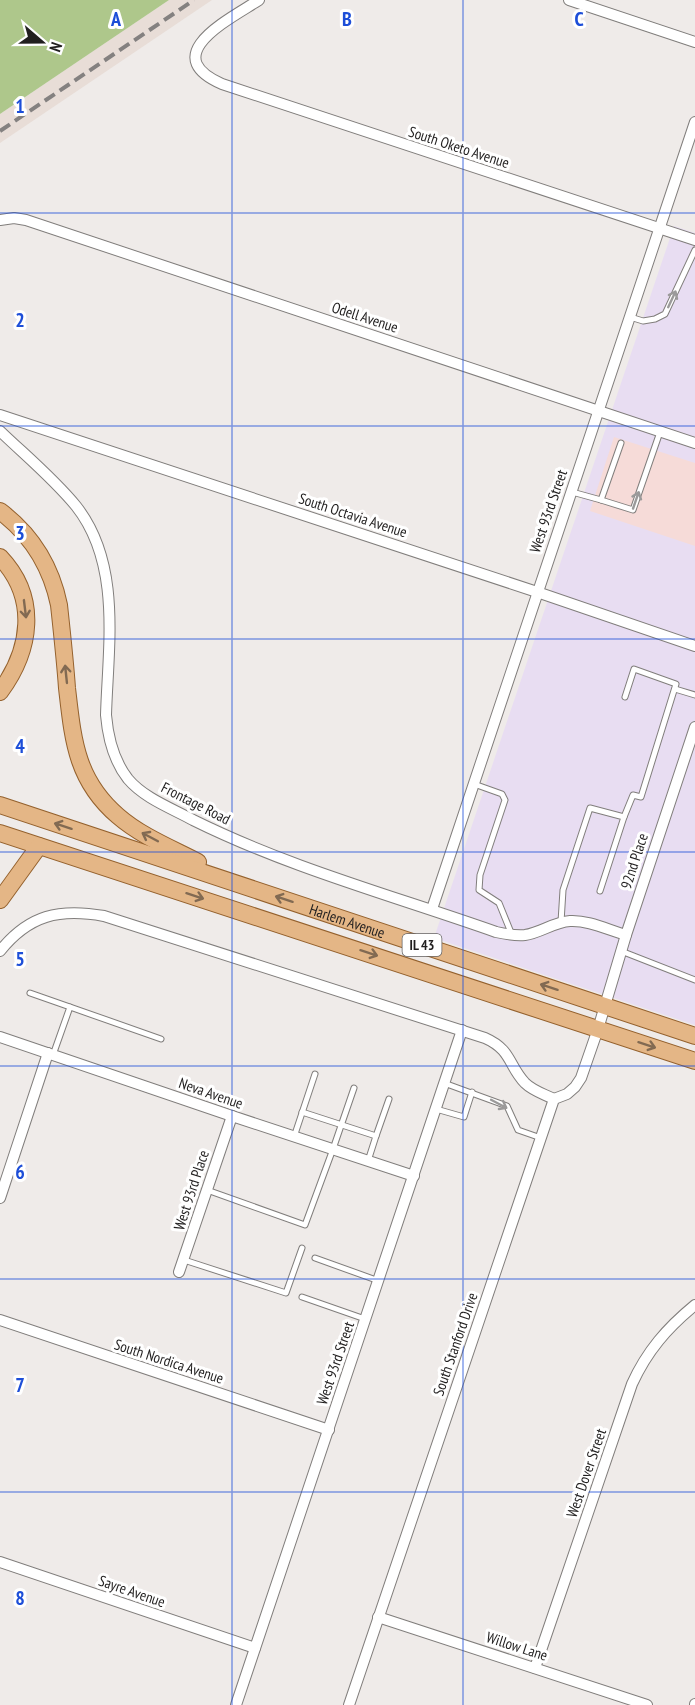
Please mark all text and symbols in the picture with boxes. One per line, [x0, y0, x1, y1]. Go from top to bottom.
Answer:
text: A [110, 6, 122, 32]
text: B [342, 6, 352, 32]
text: C [574, 6, 584, 32]
north arrow [12, 12, 72, 72]
text: N [45, 40, 67, 55]
text: 1 [15, 93, 25, 119]
street label: South Oketo Avenue [406, 122, 512, 172]
one-way arrow [667, 291, 679, 309]
street label: Odell Avenue [329, 297, 401, 337]
text: 2 [15, 307, 25, 333]
street label: West 93rd Street [525, 467, 571, 555]
street label: South Octavia Avenue [296, 489, 410, 541]
one-way arrow [631, 491, 642, 510]
text: 3 [15, 520, 25, 546]
one-way arrow [20, 598, 31, 618]
one-way arrow [60, 664, 71, 684]
text: 4 [15, 733, 25, 759]
street label: Frontage Road [158, 778, 234, 828]
one-way arrow [54, 820, 73, 831]
one-way arrow [141, 831, 159, 842]
street label: 92nd Place [616, 831, 652, 891]
one-way arrow [185, 891, 204, 902]
one-way arrow [275, 893, 294, 904]
street label: Harlem Avenue [307, 899, 388, 942]
road number: IL 43 [402, 934, 442, 956]
text: 5 [15, 946, 25, 972]
one-way arrow [359, 948, 378, 959]
one-way arrow [540, 981, 559, 992]
one-way arrow [637, 1040, 656, 1051]
street label: Neva Avenue [176, 1073, 246, 1113]
one-way arrow [490, 1098, 507, 1110]
street label: West 93rd Place [169, 1148, 213, 1232]
text: 6 [15, 1159, 25, 1185]
street label: South Stanford Drive [428, 1290, 482, 1398]
street label: West 93rd Street [312, 1319, 358, 1407]
street label: South Nordica Avenue [112, 1334, 226, 1388]
text: 7 [15, 1372, 25, 1398]
street label: West Dover Street [562, 1426, 610, 1520]
street label: Sayre Avenue [96, 1571, 168, 1611]
text: 8 [15, 1585, 25, 1611]
street label: Willow Lane [484, 1627, 550, 1665]

